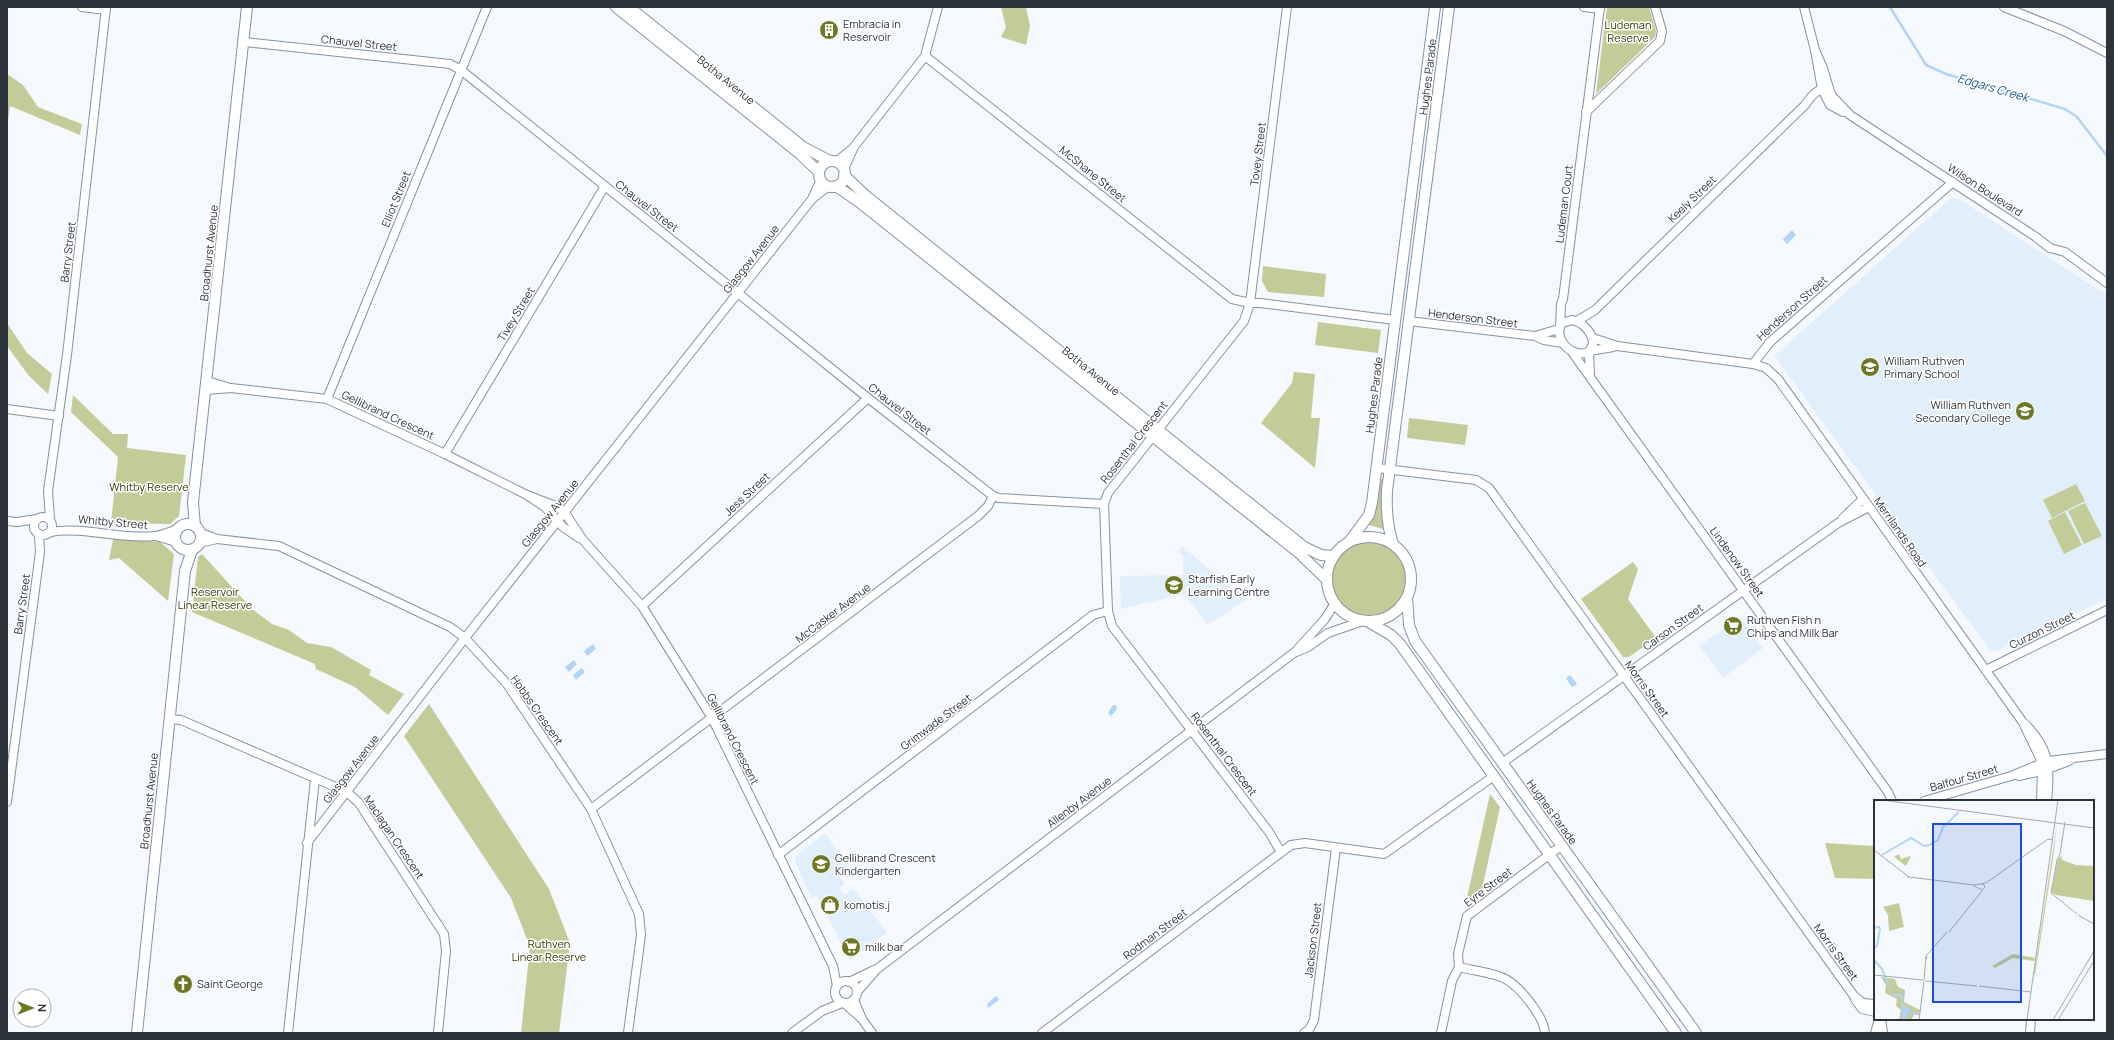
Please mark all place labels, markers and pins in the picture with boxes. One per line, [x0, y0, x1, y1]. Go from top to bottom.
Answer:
place label: Embracia in Reservoir [843, 16, 901, 44]
building icon: Embracia in Reservoir [818, 19, 840, 41]
place label: William Ruthven Primary School [1884, 353, 1965, 381]
school or university icon: William Ruthven Primary School [1859, 356, 1881, 378]
place label: William Ruthven Secondary College [1915, 397, 2012, 425]
school or university icon: William Ruthven Secondary College [2014, 400, 2036, 422]
place label: Starfish Early Learning Centre [1188, 571, 1270, 599]
school or university icon: Starfish Early Learning Centre [1163, 574, 1185, 596]
place label: Ruthven Fish n Chips and Milk Bar [1747, 612, 1839, 640]
supermarket icon: Ruthven Fish n Chips and Milk Bar [1722, 615, 1744, 637]
place label: Gellibrand Crescent Kindergarten [835, 850, 936, 878]
school or university icon: Gellibrand Crescent Kindergarten [810, 853, 832, 875]
shop icon: komotis.j [819, 894, 841, 916]
place label: komotis.j [844, 897, 890, 912]
supermarket icon: milk bar [840, 936, 862, 958]
place label: milk bar [865, 939, 904, 954]
church icon: Saint George [172, 973, 194, 995]
place label: Saint George [197, 976, 264, 991]

